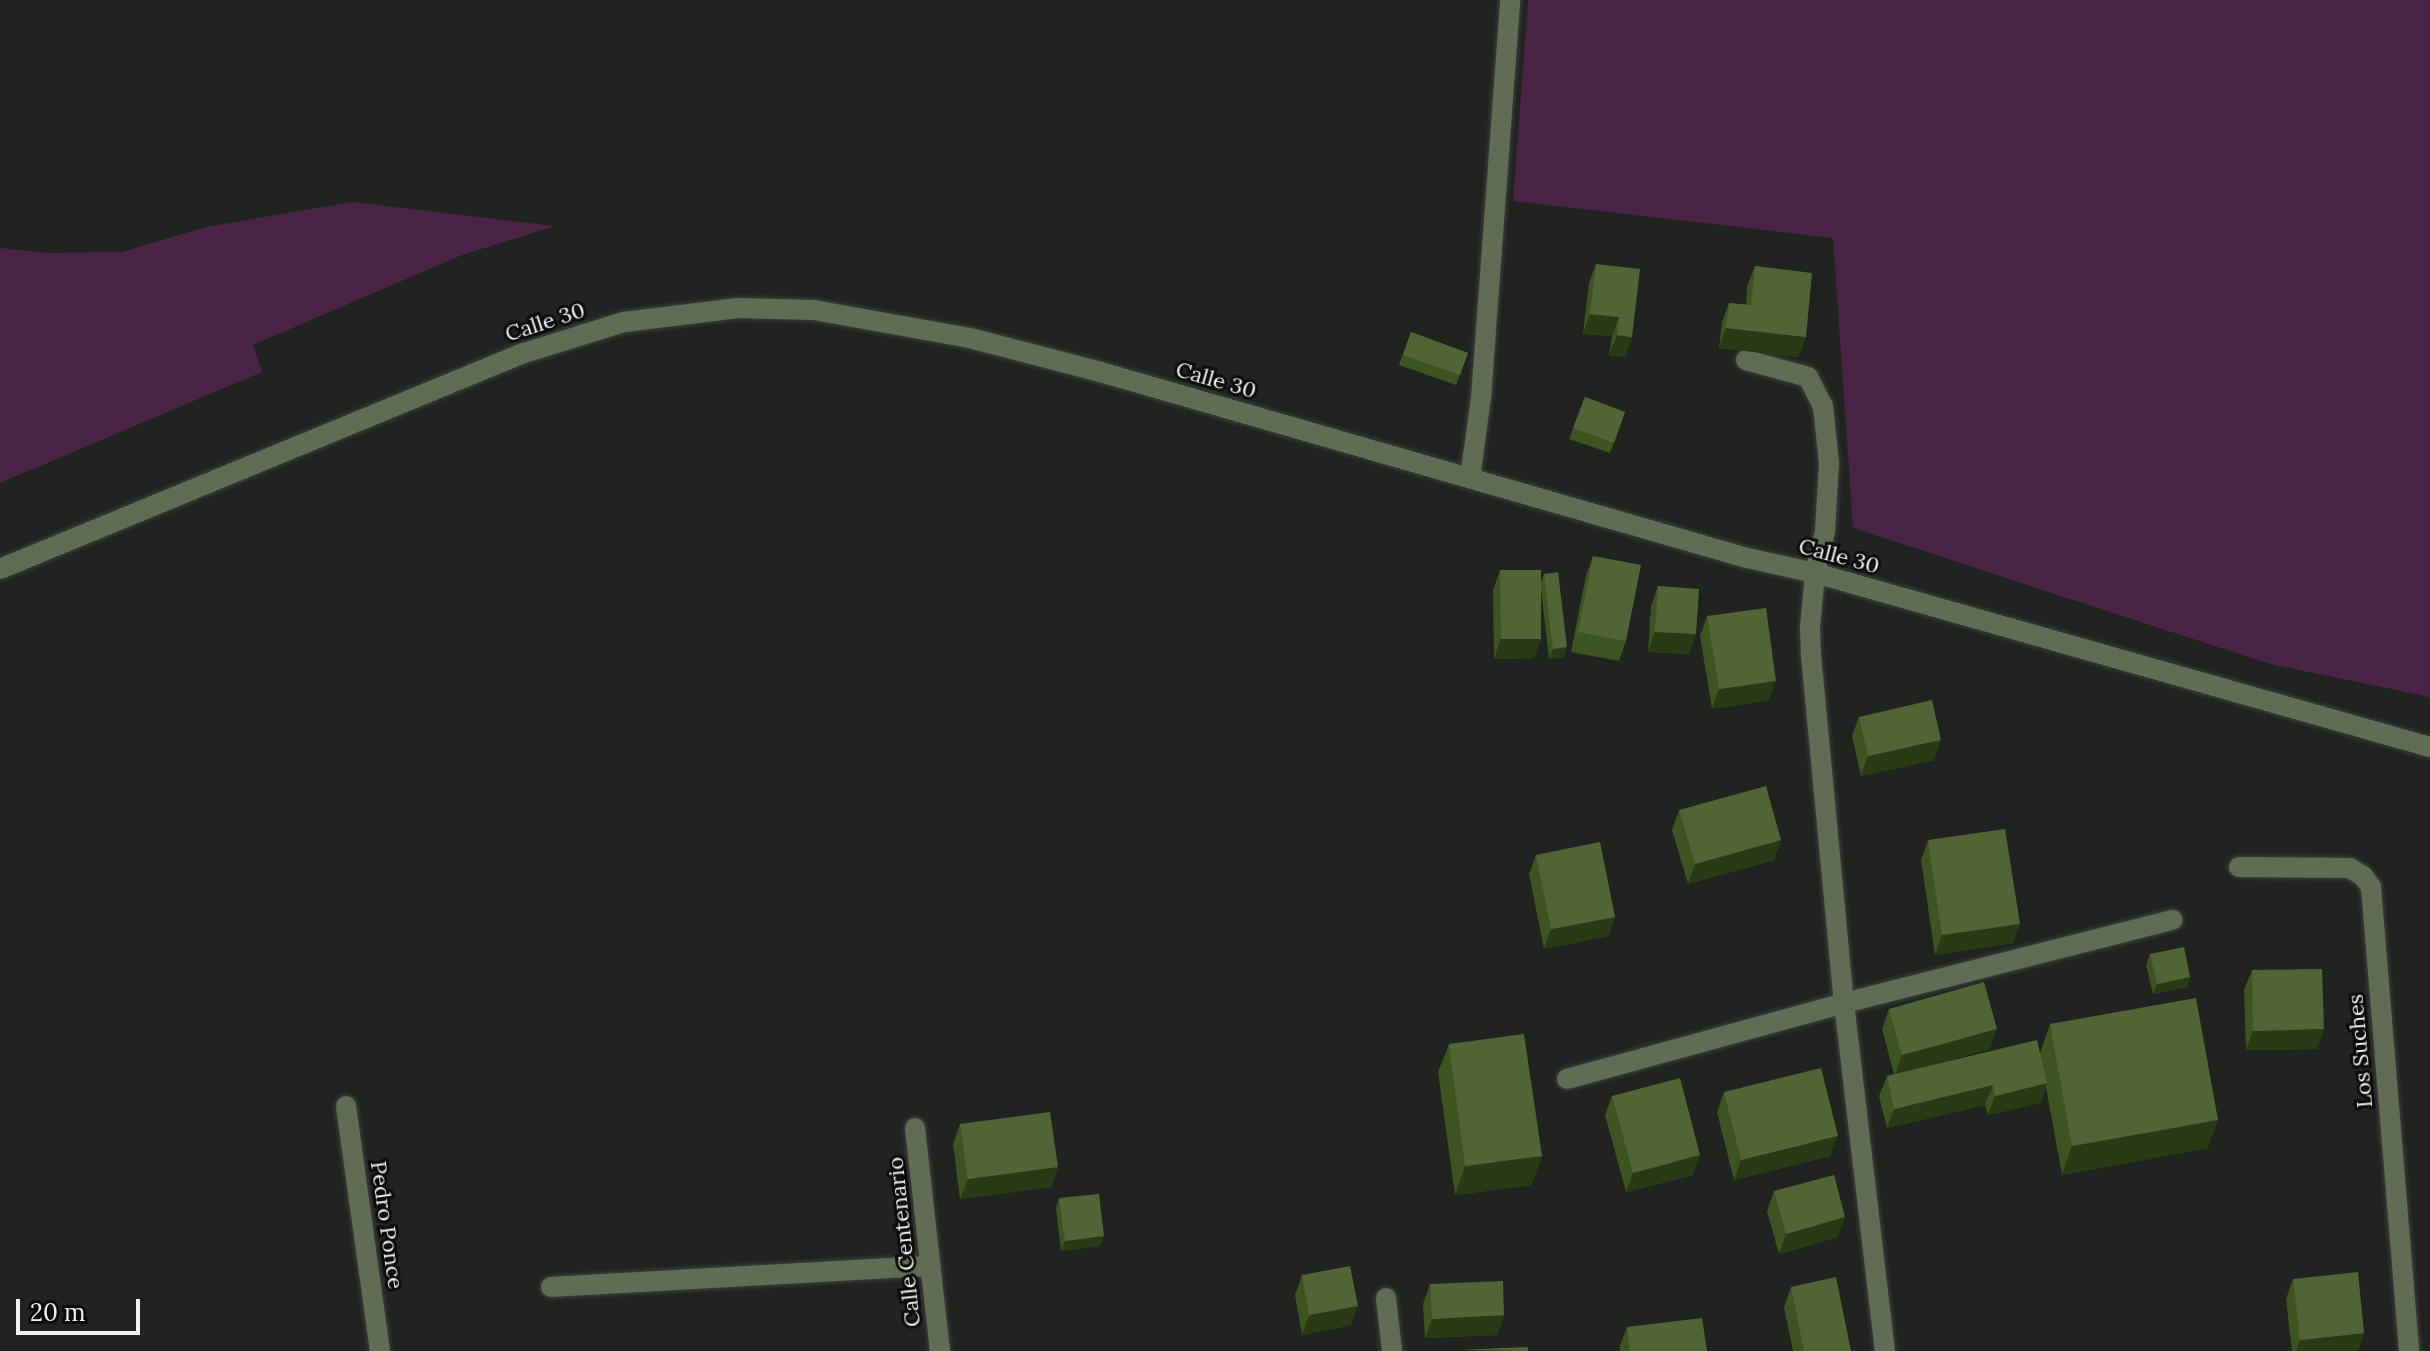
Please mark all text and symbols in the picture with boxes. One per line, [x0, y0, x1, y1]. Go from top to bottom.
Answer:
street label: Calle 30 [502, 297, 588, 347]
street label: Calle 30 [1173, 356, 1259, 404]
street label: Calle 30 [1796, 533, 1882, 579]
street label: Los Suches [2342, 993, 2378, 1109]
street label: Calle Centenario [882, 1156, 926, 1328]
street label: Pedro Ponce [365, 1159, 409, 1291]
scale bar [20, 1283, 144, 1333]
text: 20 m [30, 1297, 86, 1328]

